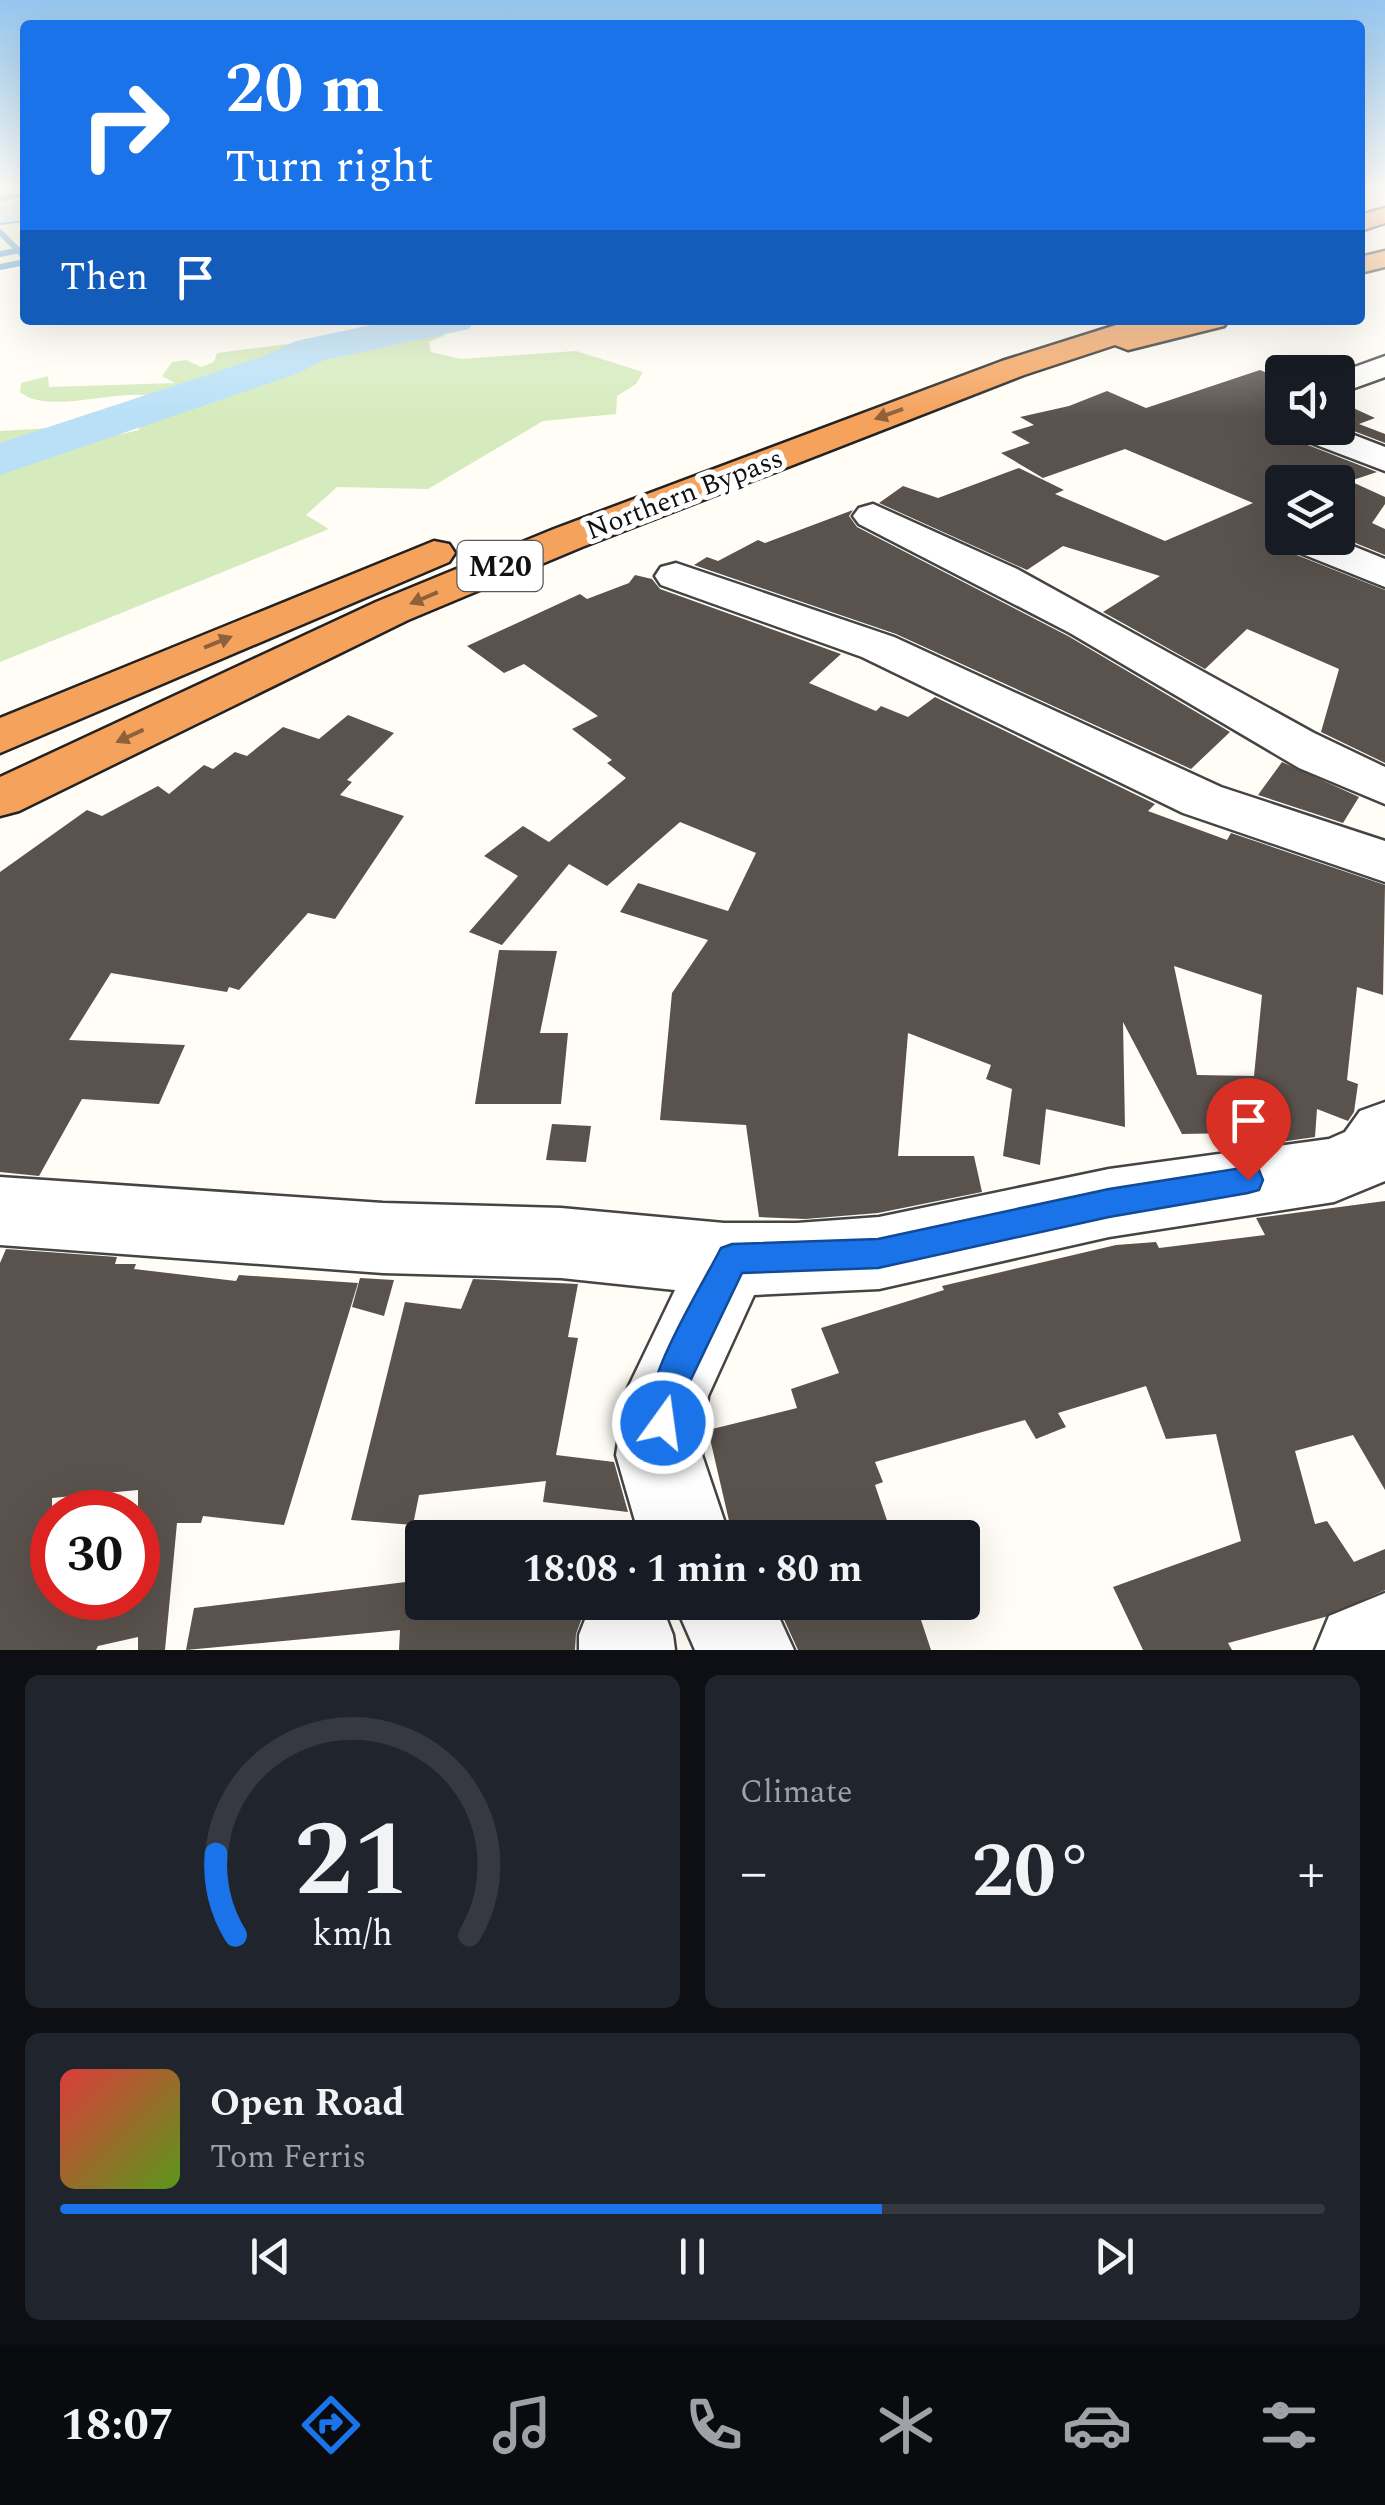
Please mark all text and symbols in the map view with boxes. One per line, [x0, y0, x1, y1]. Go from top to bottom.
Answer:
text: 20 m [225, 37, 384, 143]
icon: right [60, 60, 190, 190]
text: Turn right [225, 133, 434, 202]
text: Then [60, 249, 148, 307]
icon: arrive [168, 250, 223, 305]
map controls [1265, 355, 1355, 555]
button: sound [1265, 355, 1355, 445]
one-way arrow [874, 407, 904, 422]
street label: Northern Bypass [580, 437, 789, 552]
button: layers [1265, 465, 1355, 555]
road number: M20 [458, 541, 542, 591]
one-way arrow [409, 590, 439, 606]
one-way arrow [203, 634, 232, 650]
one-way arrow [115, 727, 144, 744]
pin [1206, 1078, 1291, 1181]
icon: arrive [1221, 1093, 1276, 1148]
position arrow [611, 1371, 715, 1475]
speed limit sign: 30 [30, 1490, 160, 1620]
text: 18:08 · 1 min · 80 m [523, 1541, 862, 1599]
text: Climate [740, 1768, 852, 1817]
text: 21 [294, 1783, 411, 1941]
text: 20° [972, 1816, 1093, 1930]
text: − [740, 1832, 768, 1915]
text: + [1297, 1832, 1325, 1915]
text: km/h [312, 1907, 393, 1962]
text: Open Road [210, 2075, 405, 2133]
text: Tom Ferris [210, 2133, 366, 2182]
icon: previous [243, 2229, 298, 2284]
icon: pause [665, 2229, 720, 2284]
icon: next [1087, 2229, 1142, 2284]
icon: directions [296, 2390, 366, 2460]
icon: music [487, 2390, 557, 2460]
icon: phone [679, 2390, 749, 2460]
icon: climate [871, 2390, 941, 2460]
icon: car [1062, 2390, 1132, 2460]
icon: filters [1254, 2390, 1324, 2460]
text: 18:07 [61, 2391, 174, 2460]

